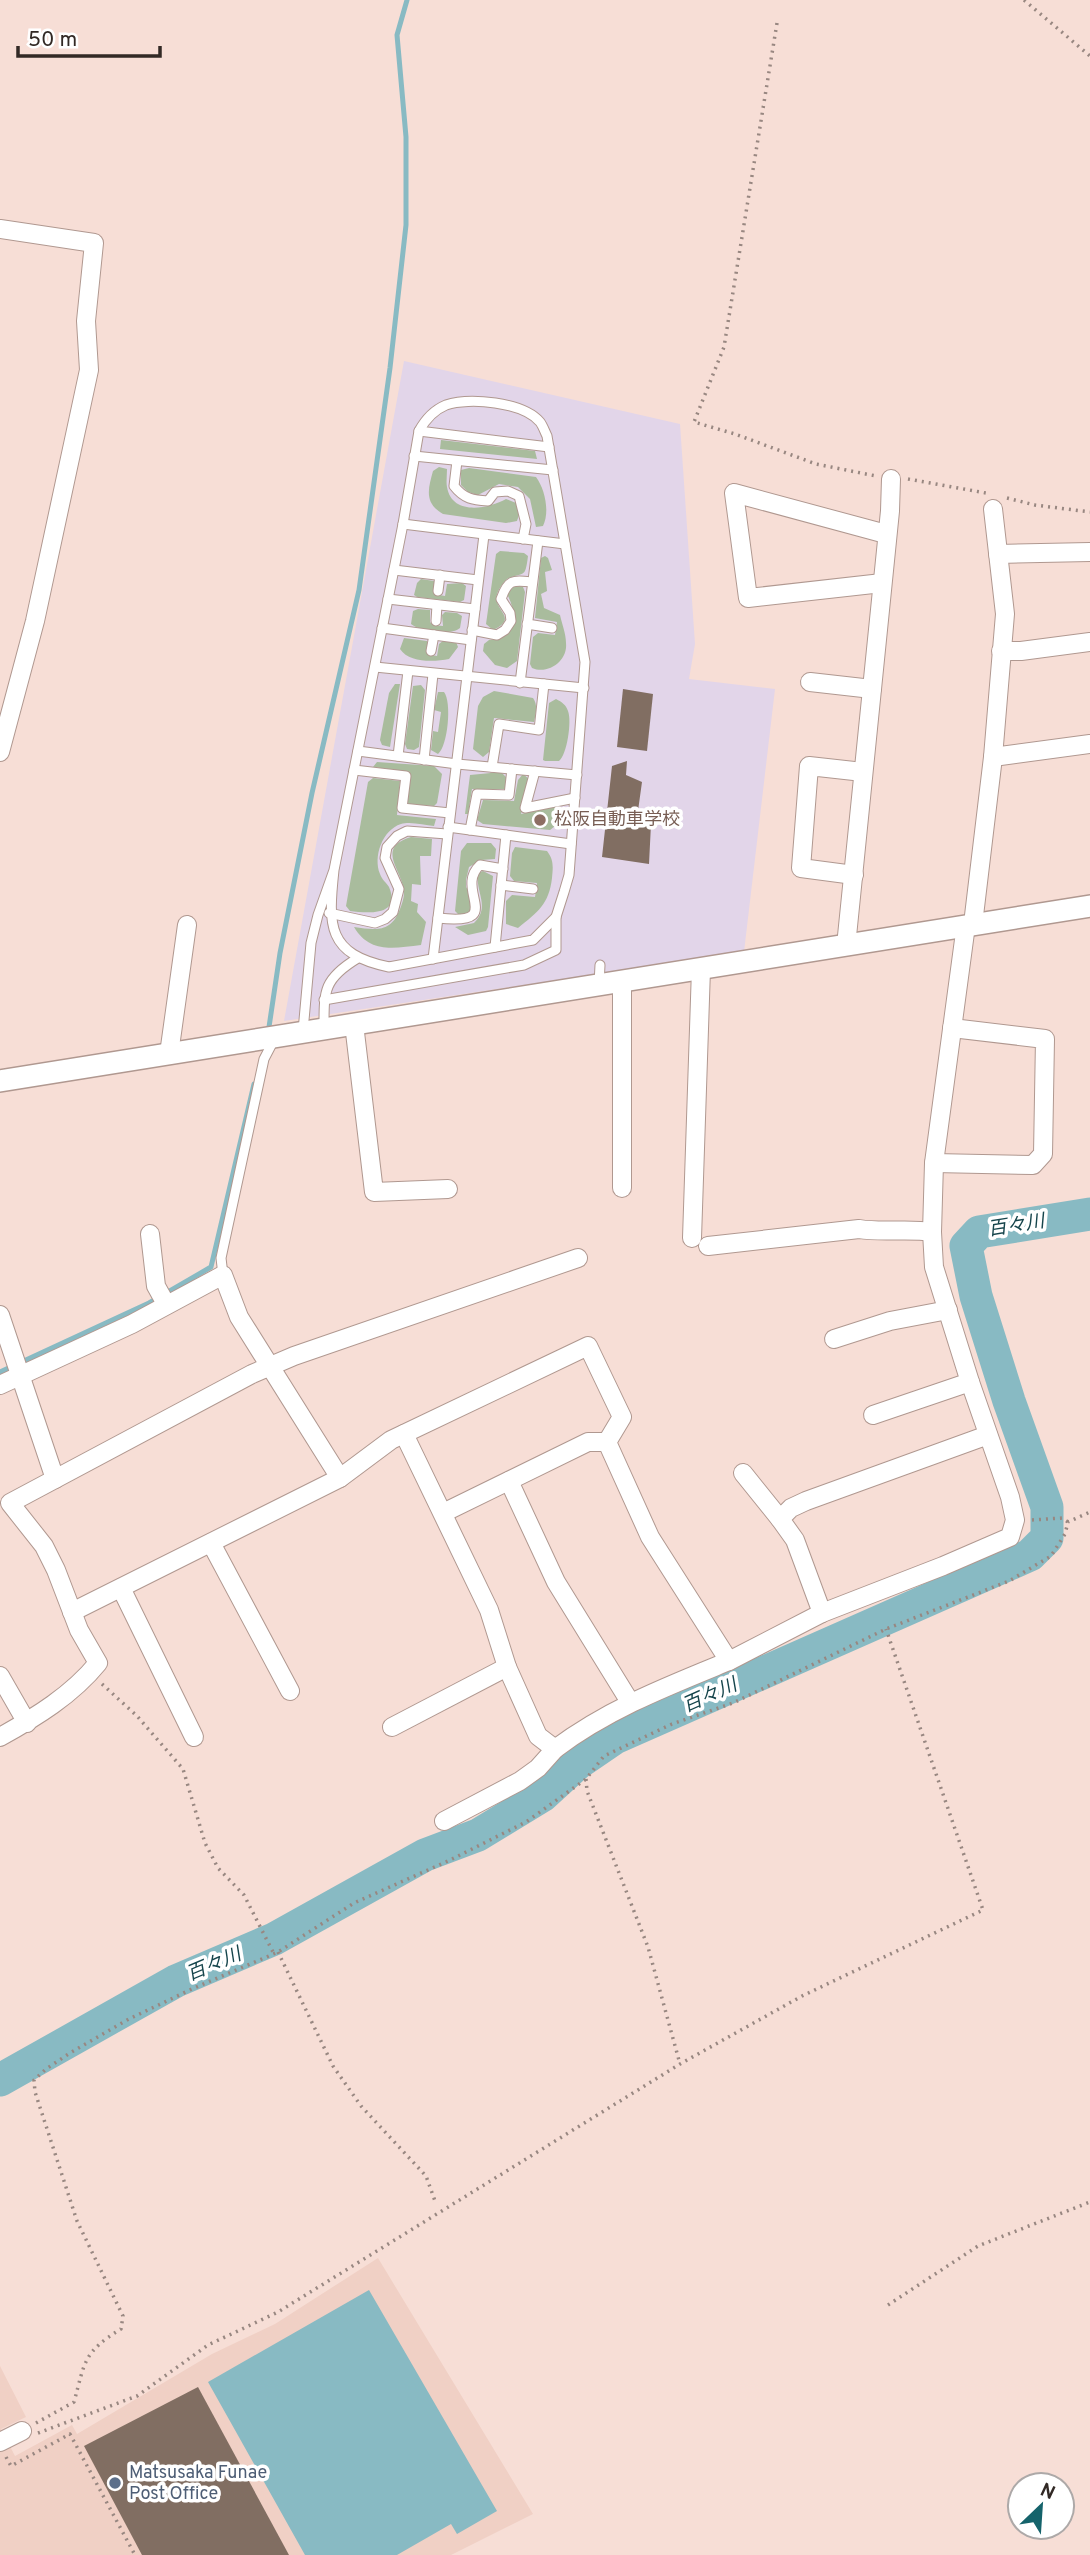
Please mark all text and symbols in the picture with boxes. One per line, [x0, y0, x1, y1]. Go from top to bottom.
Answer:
scale bar [18, 14, 159, 58]
text: 50 m [28, 27, 77, 54]
place label: 松阪自動車学校 [554, 809, 680, 832]
marker: 松阪自動車学校 [532, 812, 548, 828]
water label: 百々川 [986, 1209, 1048, 1242]
water label: 百々川 [679, 1673, 743, 1719]
water label: 百々川 [183, 1942, 247, 1987]
place label: Matsusaka Funae Post Office [129, 2462, 267, 2506]
north arrow [1006, 2471, 1076, 2541]
marker: Matsusaka Funae Post Office [107, 2475, 123, 2491]
text: N [1036, 2479, 1059, 2506]

